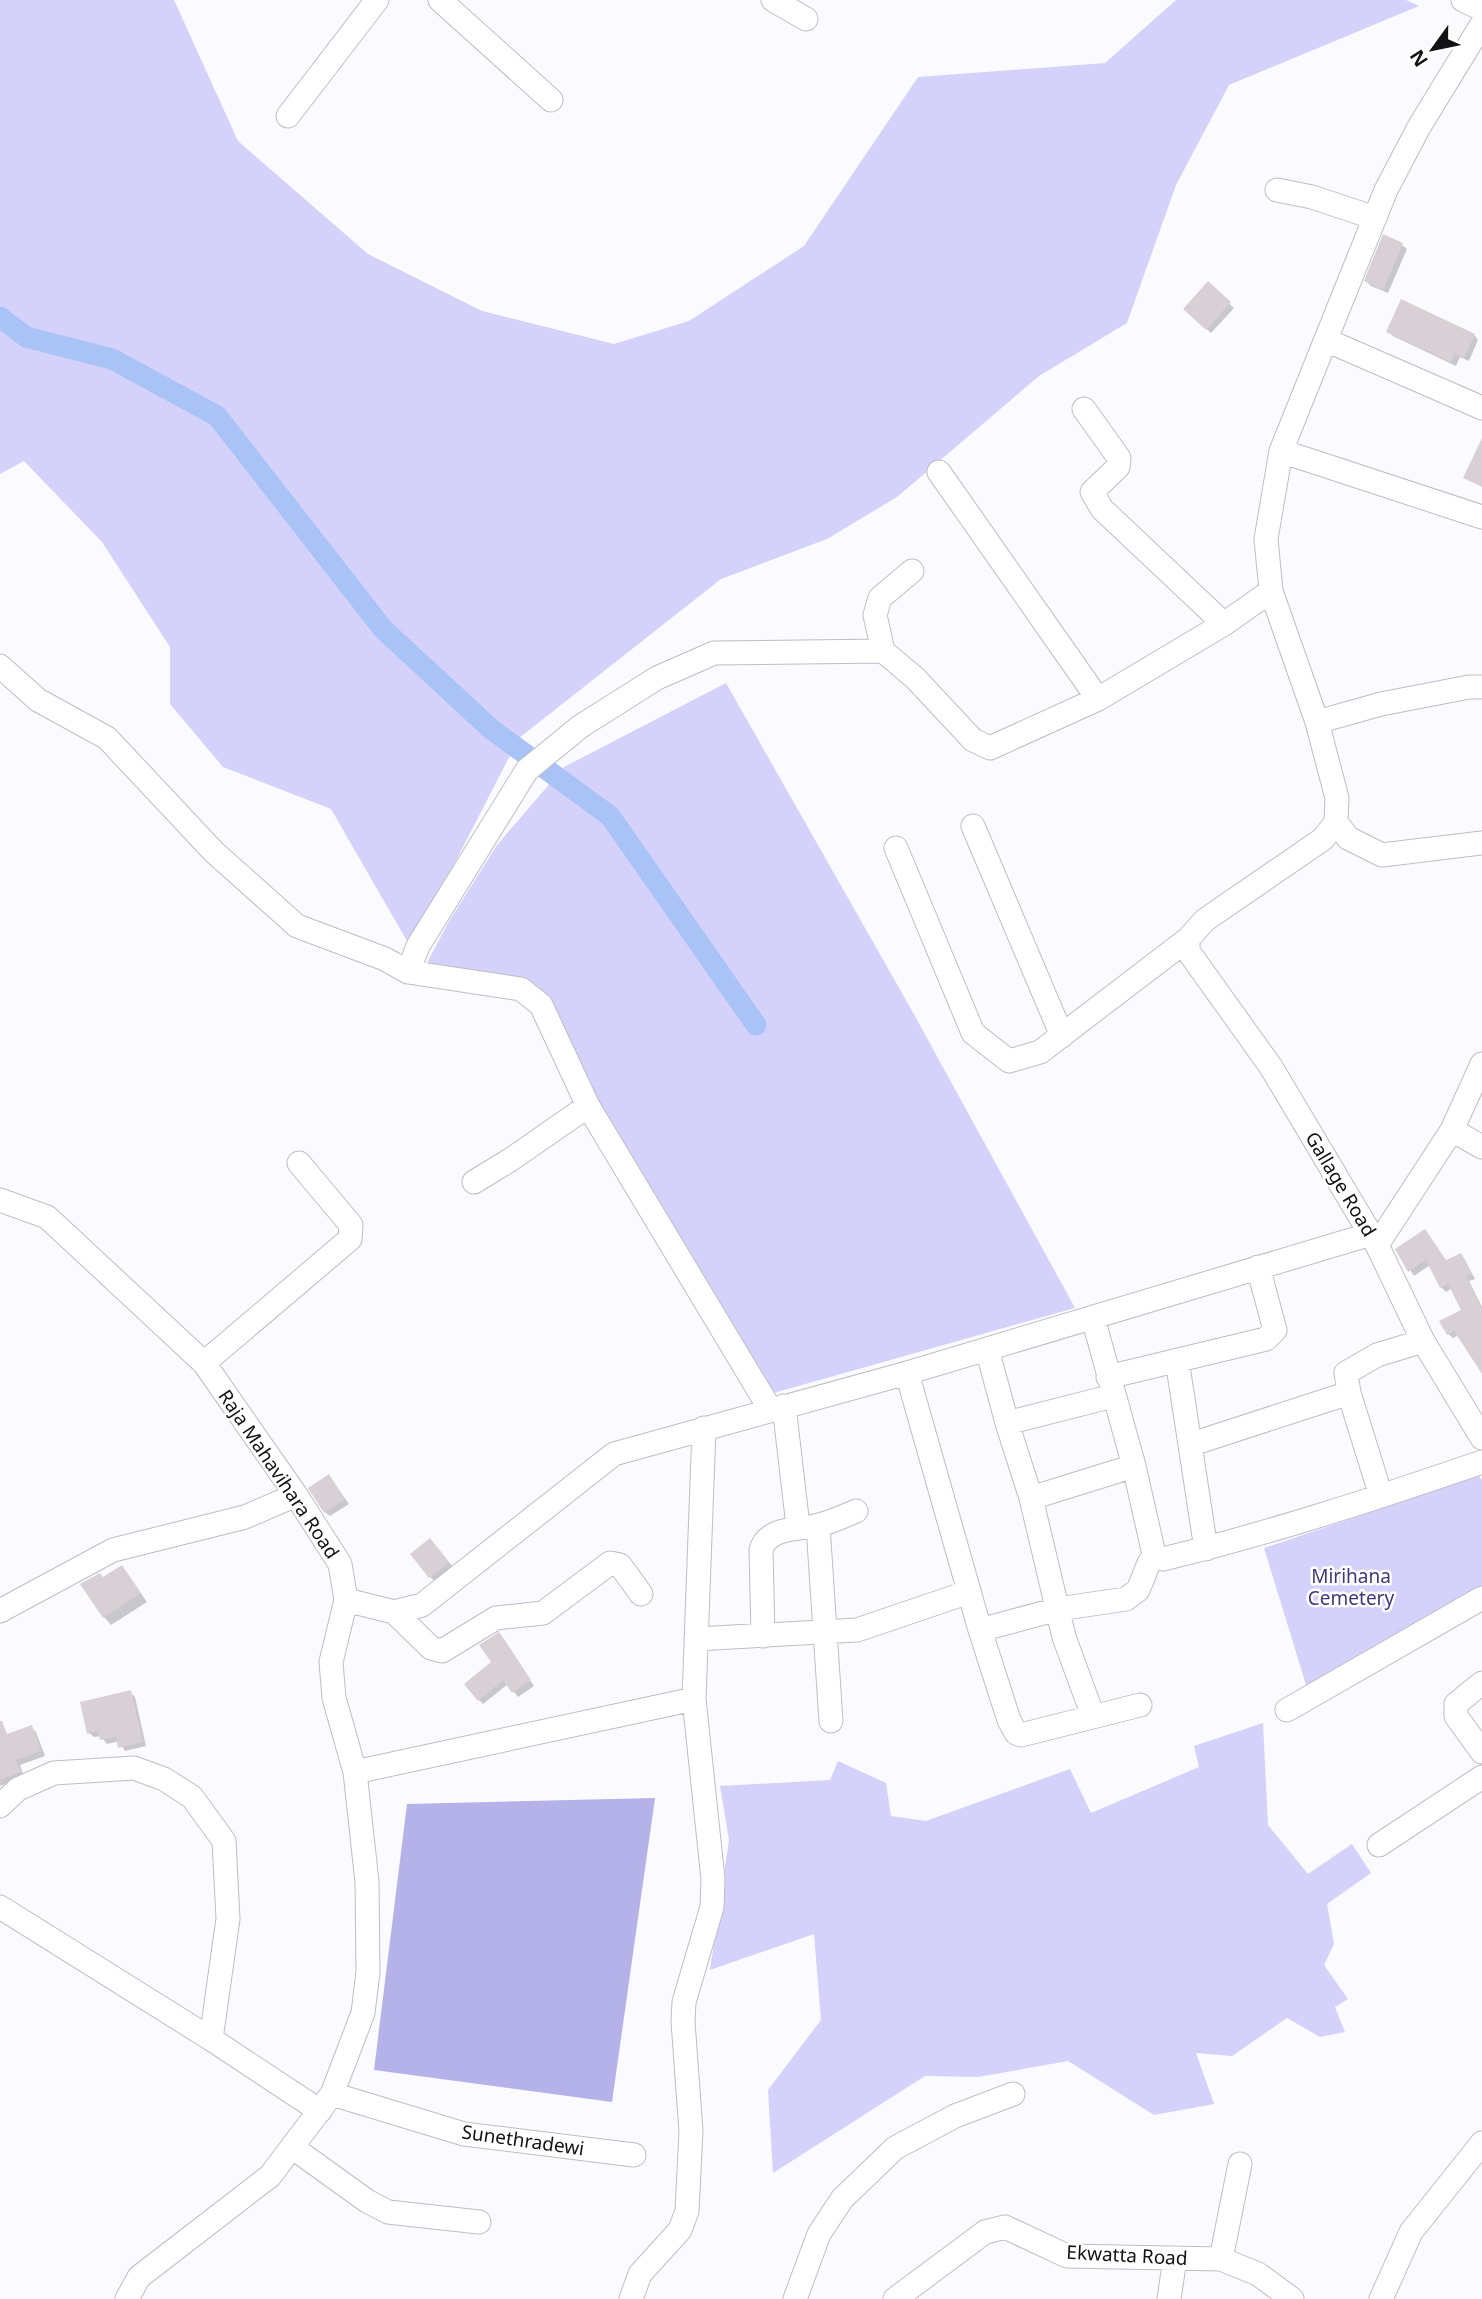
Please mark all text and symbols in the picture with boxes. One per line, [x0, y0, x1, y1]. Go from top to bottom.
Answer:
north arrow [1398, 14, 1468, 84]
text: N [1404, 45, 1434, 72]
street label: Gallage Road [1299, 1127, 1383, 1241]
street label: Raja Mahavihara Road [213, 1384, 345, 1564]
park label: Mirihana Cemetery [1308, 1563, 1394, 1611]
street label: Sunethradewi [460, 2119, 586, 2161]
street label: Ekwatta Road [1066, 2239, 1188, 2271]

